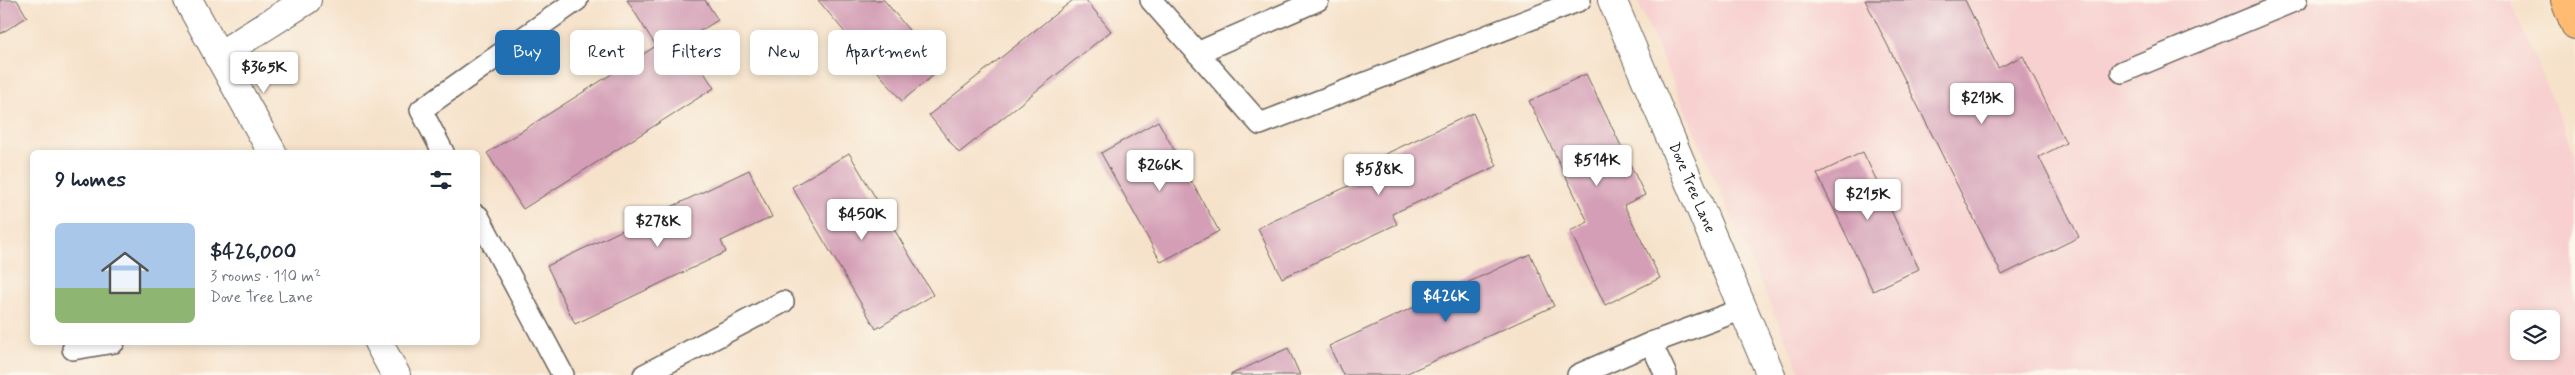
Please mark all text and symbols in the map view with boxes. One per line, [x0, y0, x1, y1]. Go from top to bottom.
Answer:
chip: Buy [495, 30, 560, 75]
chip: Rent [570, 30, 644, 75]
chip: Filters [654, 30, 740, 75]
chip: New [750, 30, 818, 75]
chip: Apartment [828, 30, 946, 75]
pin: $365K [229, 52, 299, 94]
text: $365K [241, 57, 287, 78]
pin: $213K [1947, 82, 2017, 125]
text: $213K [1961, 88, 2003, 109]
street label: Dove Tree Lane [1664, 139, 1720, 236]
pin: $514K [1562, 144, 1632, 187]
pin: $266K [1125, 150, 1195, 192]
text: $514K [1574, 150, 1620, 171]
pin: $588K [1344, 154, 1414, 196]
text: $266K [1138, 155, 1182, 176]
text: $588K [1355, 159, 1403, 180]
text: 9 homes [55, 166, 126, 194]
icon: filters [427, 166, 455, 194]
pin: $215K [1833, 178, 1903, 221]
text: $215K [1846, 184, 1890, 205]
pin: $450K [827, 198, 897, 241]
text: $450K [838, 204, 886, 225]
pin: $278K [623, 206, 693, 248]
text: $278K [635, 211, 681, 232]
text: $426,000 [210, 238, 296, 266]
icon: home [95, 243, 155, 303]
text: 3 rooms · 110 m² [210, 266, 321, 287]
pin: $426K [1411, 280, 1481, 323]
text: $426K [1423, 286, 1469, 307]
text: Dove Tree Lane [210, 287, 313, 308]
map controls [2510, 310, 2560, 360]
button: layers [2510, 310, 2560, 360]

